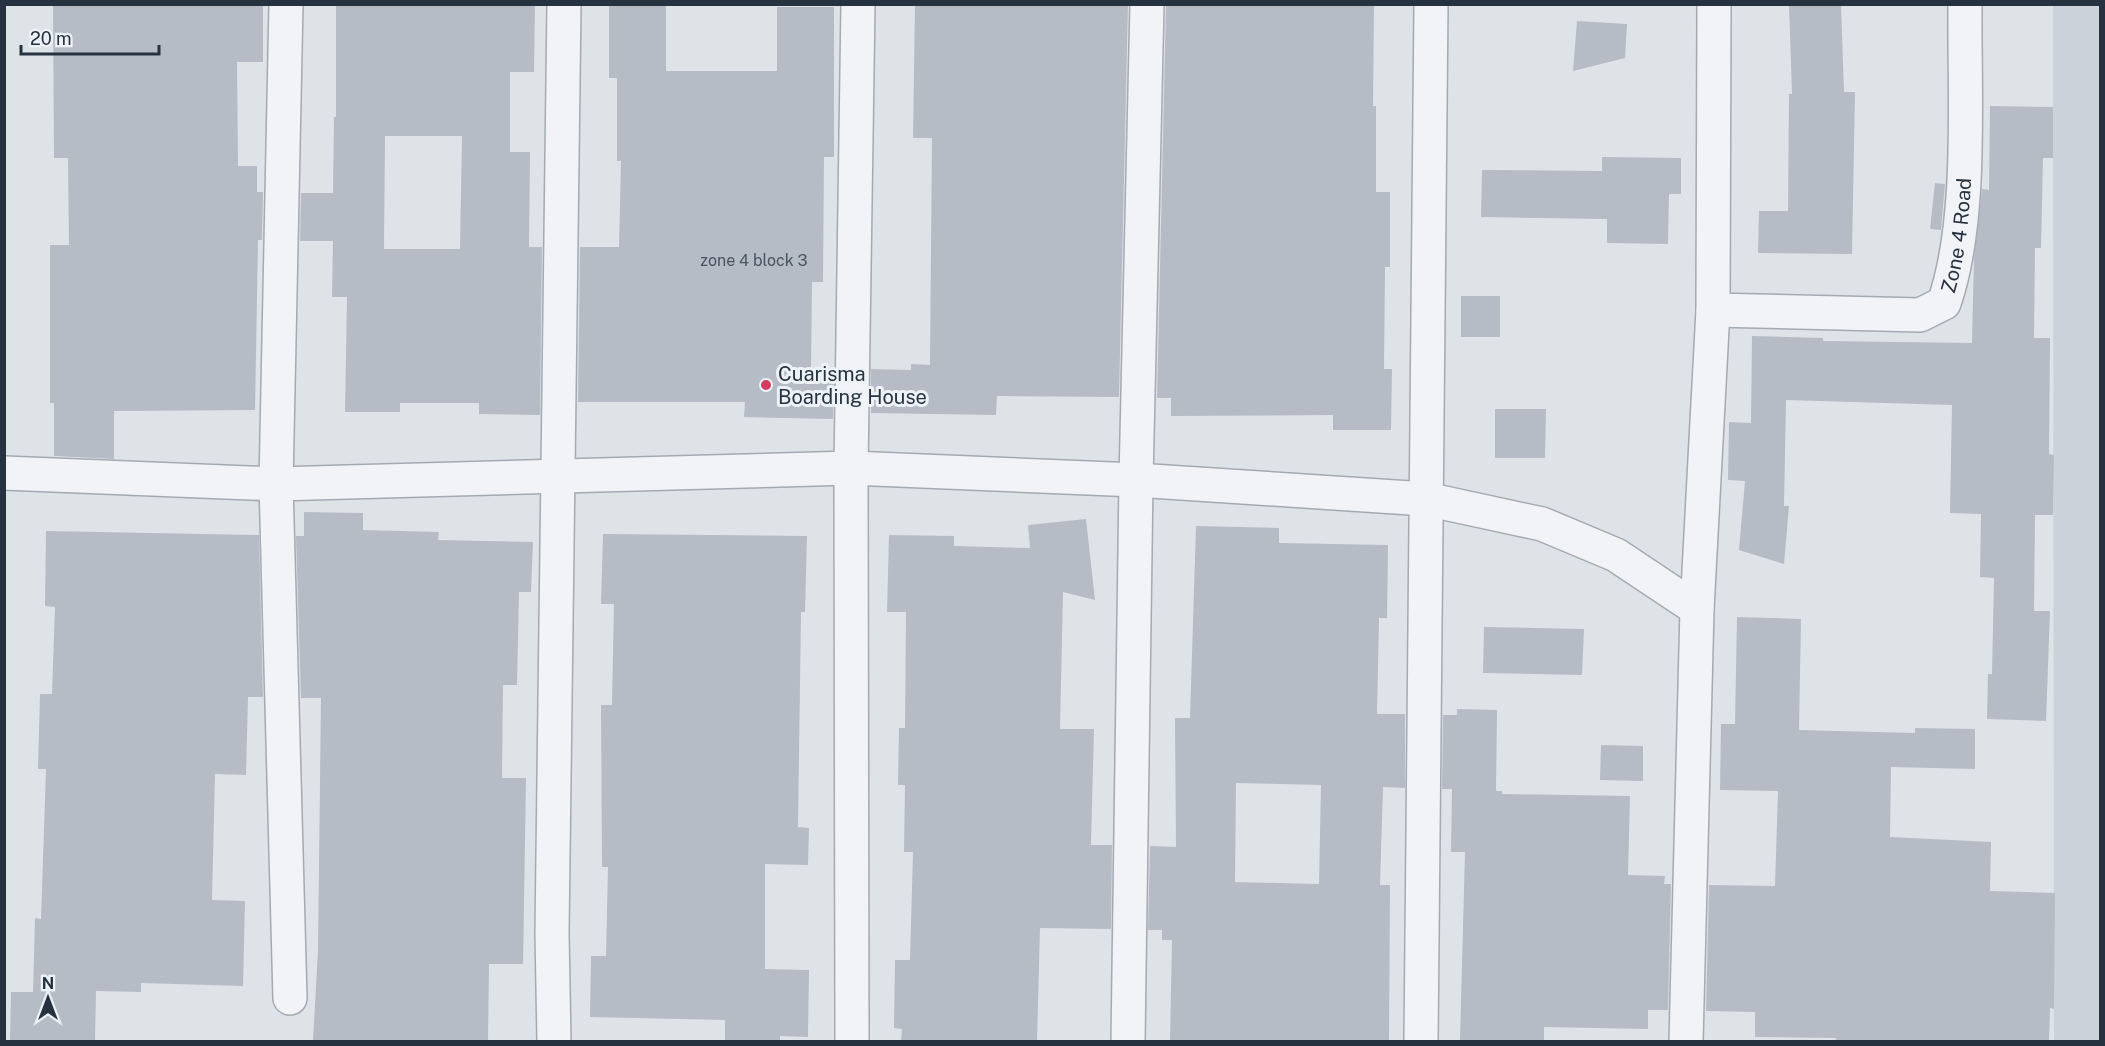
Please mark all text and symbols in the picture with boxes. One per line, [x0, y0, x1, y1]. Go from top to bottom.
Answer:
scale bar [21, 18, 159, 56]
text: 20 m [30, 28, 72, 49]
street label: Zone 4 Road [1936, 177, 1976, 296]
house number: zone 4 block 3 [700, 251, 808, 270]
place label: Cuarisma Boarding House [778, 362, 927, 409]
marker: Cuarisma Boarding House [759, 378, 773, 392]
north arrow [18, 968, 78, 1028]
text: N [42, 974, 54, 993]

